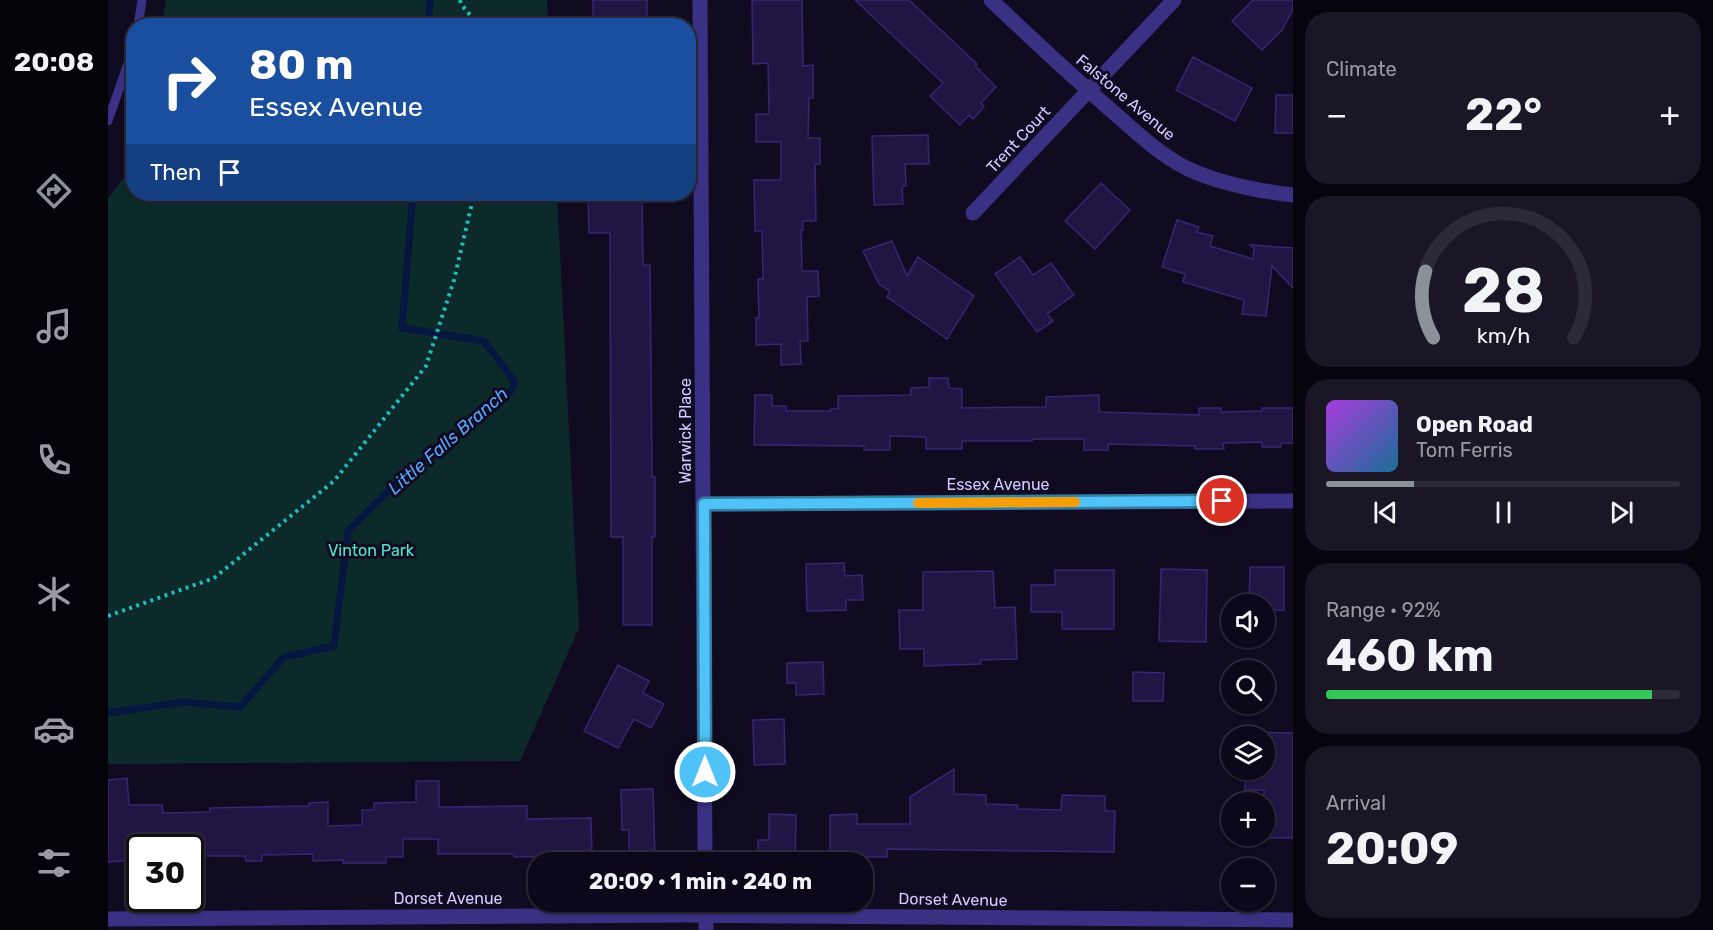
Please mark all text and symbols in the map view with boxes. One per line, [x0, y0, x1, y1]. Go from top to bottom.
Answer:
text: 80 m [249, 40, 353, 90]
icon: right [150, 42, 228, 120]
text: 20:08 [14, 46, 94, 78]
street label: Falstone Avenue [1072, 50, 1179, 144]
text: Climate [1326, 57, 1397, 81]
text: 22° [1465, 88, 1542, 141]
text: Essex Avenue [249, 91, 423, 123]
text: − [1326, 95, 1347, 134]
text: + [1659, 95, 1680, 134]
street label: Trent Court [983, 102, 1054, 177]
icon: arrive [213, 156, 246, 189]
text: Then [150, 159, 201, 186]
icon: directions [33, 170, 75, 212]
text: 28 [1462, 255, 1544, 329]
icon: music [33, 305, 75, 347]
text: km/h [1476, 324, 1530, 349]
street label: Warwick Place [676, 378, 695, 484]
water label: Little Falls Branch [383, 383, 513, 499]
text: Open Road [1416, 411, 1533, 438]
text: Tom Ferris [1416, 438, 1513, 462]
icon: phone [33, 439, 75, 481]
street label: Essex Avenue [947, 475, 1050, 494]
pin [1196, 475, 1247, 526]
icon: arrive [1205, 484, 1238, 517]
icon: previous [1369, 496, 1402, 529]
icon: pause [1487, 496, 1520, 529]
icon: next [1605, 496, 1638, 529]
park label: Vinton Park [328, 541, 415, 560]
icon: climate [33, 573, 75, 615]
map controls [1221, 594, 1275, 912]
button: sound [1221, 594, 1275, 648]
text: Range · 92% [1326, 598, 1441, 622]
text: 460 km [1326, 629, 1494, 682]
button: search [1221, 660, 1275, 714]
icon: car [33, 708, 75, 750]
button: layers [1221, 726, 1275, 780]
position arrow [673, 740, 737, 804]
text: Arrival [1326, 791, 1386, 815]
button: + [1221, 792, 1275, 846]
text: 20:09 [1326, 822, 1458, 875]
speed limit sign: 30 [126, 834, 204, 912]
icon: filters [33, 842, 75, 884]
button: − [1221, 858, 1275, 912]
text: 20:09 · 1 min · 240 m [589, 868, 812, 895]
street label: Dorset Avenue [393, 889, 503, 908]
street label: Dorset Avenue [898, 889, 1008, 910]

